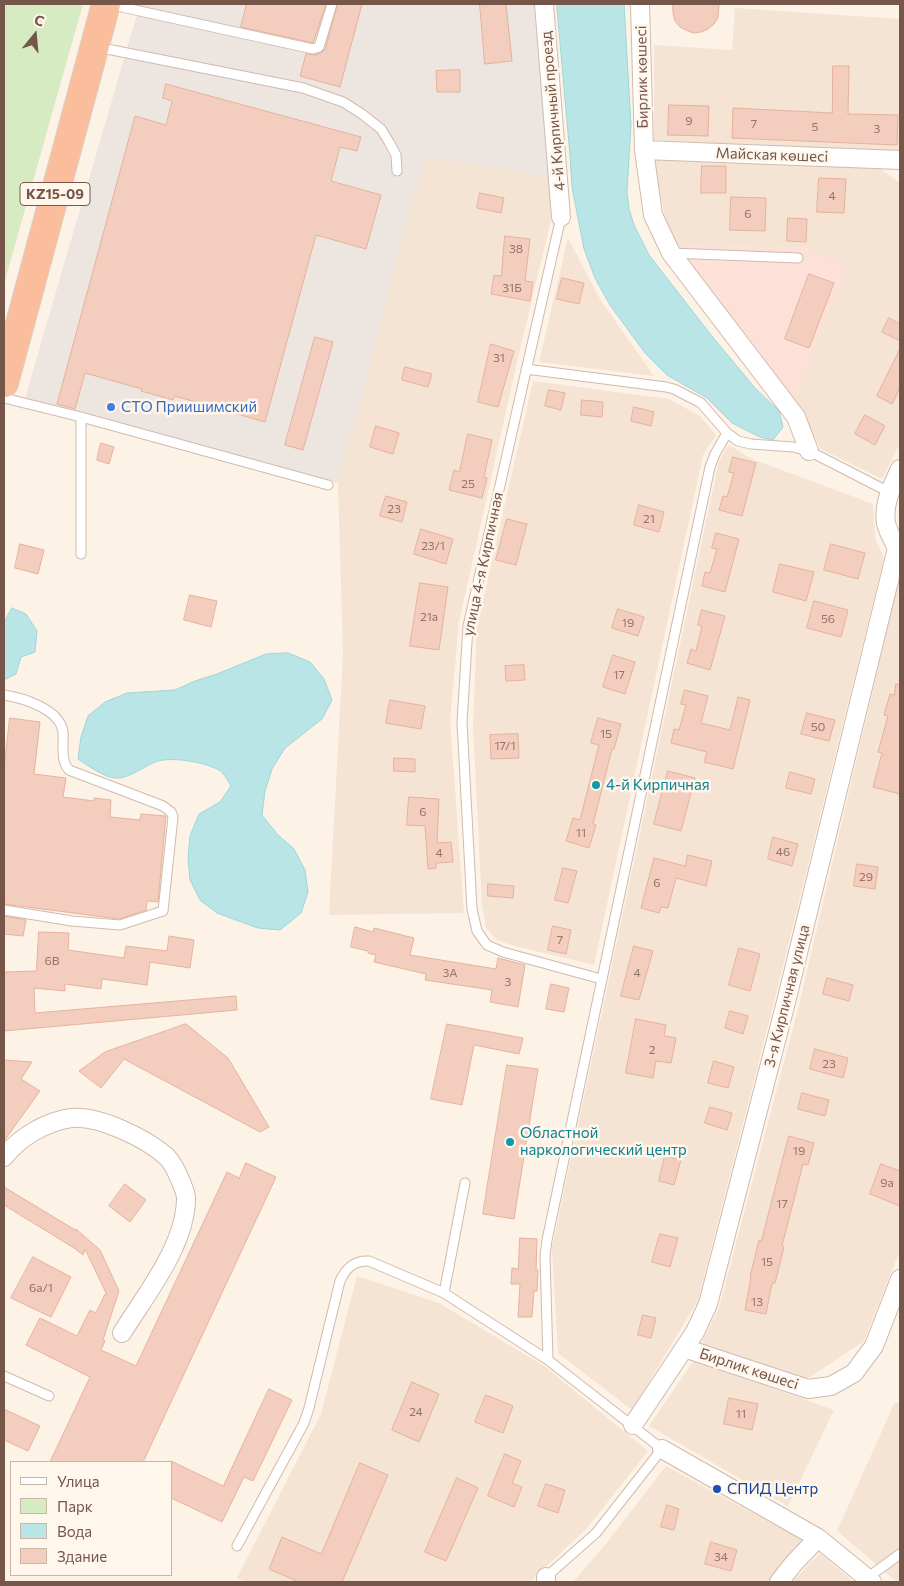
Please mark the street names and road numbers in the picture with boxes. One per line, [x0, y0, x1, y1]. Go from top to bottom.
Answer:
street label: Бирлик көшесі [632, 25, 652, 129]
street label: 4-й Кирпичный проезд [537, 30, 569, 192]
street label: Майская көшесі [715, 144, 829, 166]
road number: KZ15-09 [20, 182, 90, 205]
street label: улица 4-я Кирпичная [459, 490, 507, 638]
street label: 3-я Кирпичная улица [761, 923, 813, 1069]
street label: Бирлик көшесі [697, 1344, 801, 1394]

